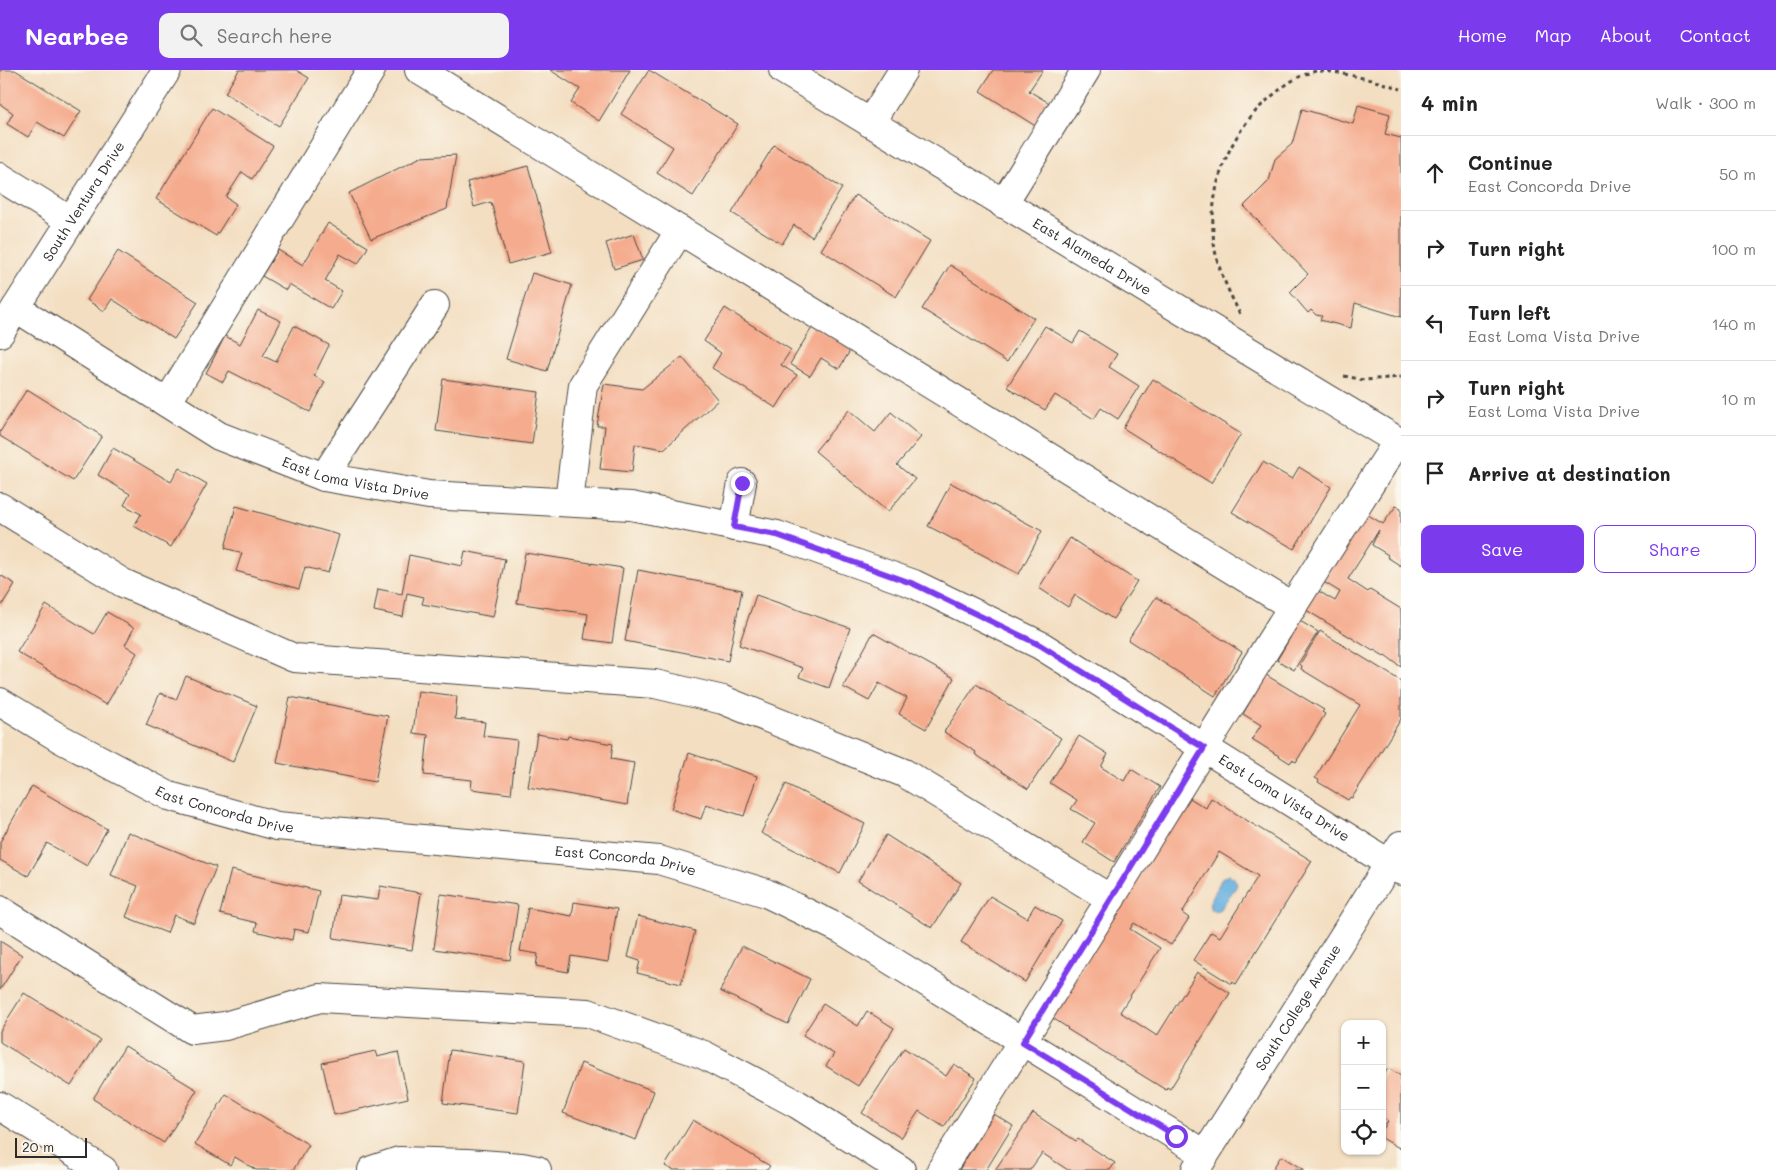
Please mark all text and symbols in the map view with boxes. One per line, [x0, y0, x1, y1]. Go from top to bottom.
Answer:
search box [159, 13, 509, 58]
text: Nearbee [25, 20, 129, 51]
icon: search [177, 21, 205, 49]
text: Search here [217, 23, 332, 48]
text: Home [1458, 23, 1507, 47]
text: Map [1535, 23, 1571, 47]
text: About [1599, 23, 1652, 47]
text: Contact [1680, 23, 1751, 47]
text: 4 min [1421, 89, 1478, 116]
text: Walk · 300 m [1655, 92, 1756, 113]
street label: South Ventura Drive [38, 137, 128, 265]
text: Continue [1468, 150, 1553, 175]
icon: ahead [1421, 159, 1449, 187]
text: 50 m [1719, 163, 1756, 184]
text: East Concorda Drive [1468, 175, 1631, 196]
street label: East Alameda Drive [1030, 213, 1155, 299]
icon: right [1421, 234, 1449, 262]
text: Turn right [1468, 236, 1565, 261]
text: 100 m [1711, 238, 1756, 259]
text: Turn left [1468, 300, 1551, 325]
icon: left [1421, 309, 1449, 337]
text: 140 m [1712, 313, 1756, 334]
text: East Loma Vista Drive [1468, 325, 1640, 346]
text: Turn right [1468, 375, 1565, 400]
icon: right [1421, 384, 1449, 412]
text: 10 m [1721, 388, 1756, 409]
text: East Loma Vista Drive [1468, 400, 1640, 421]
street label: East Loma Vista Drive [280, 452, 431, 504]
icon: arrive [1421, 459, 1449, 487]
text: Arrive at destination [1468, 461, 1671, 486]
route end [731, 472, 754, 495]
button: Save [1421, 525, 1584, 573]
button: Share [1594, 525, 1756, 573]
street label: East Loma Vista Drive [1216, 749, 1353, 846]
street label: East Concorda Drive [152, 781, 295, 836]
street label: East Concorda Drive [554, 841, 699, 880]
street label: South College Avenue [1251, 940, 1345, 1074]
map controls [1341, 1020, 1386, 1155]
button: + [1341, 1020, 1386, 1065]
button: − [1341, 1065, 1386, 1110]
button: locate [1341, 1110, 1386, 1155]
route start [1165, 1125, 1188, 1148]
scale bar [15, 1135, 88, 1158]
text: 20 m [22, 1137, 54, 1156]

